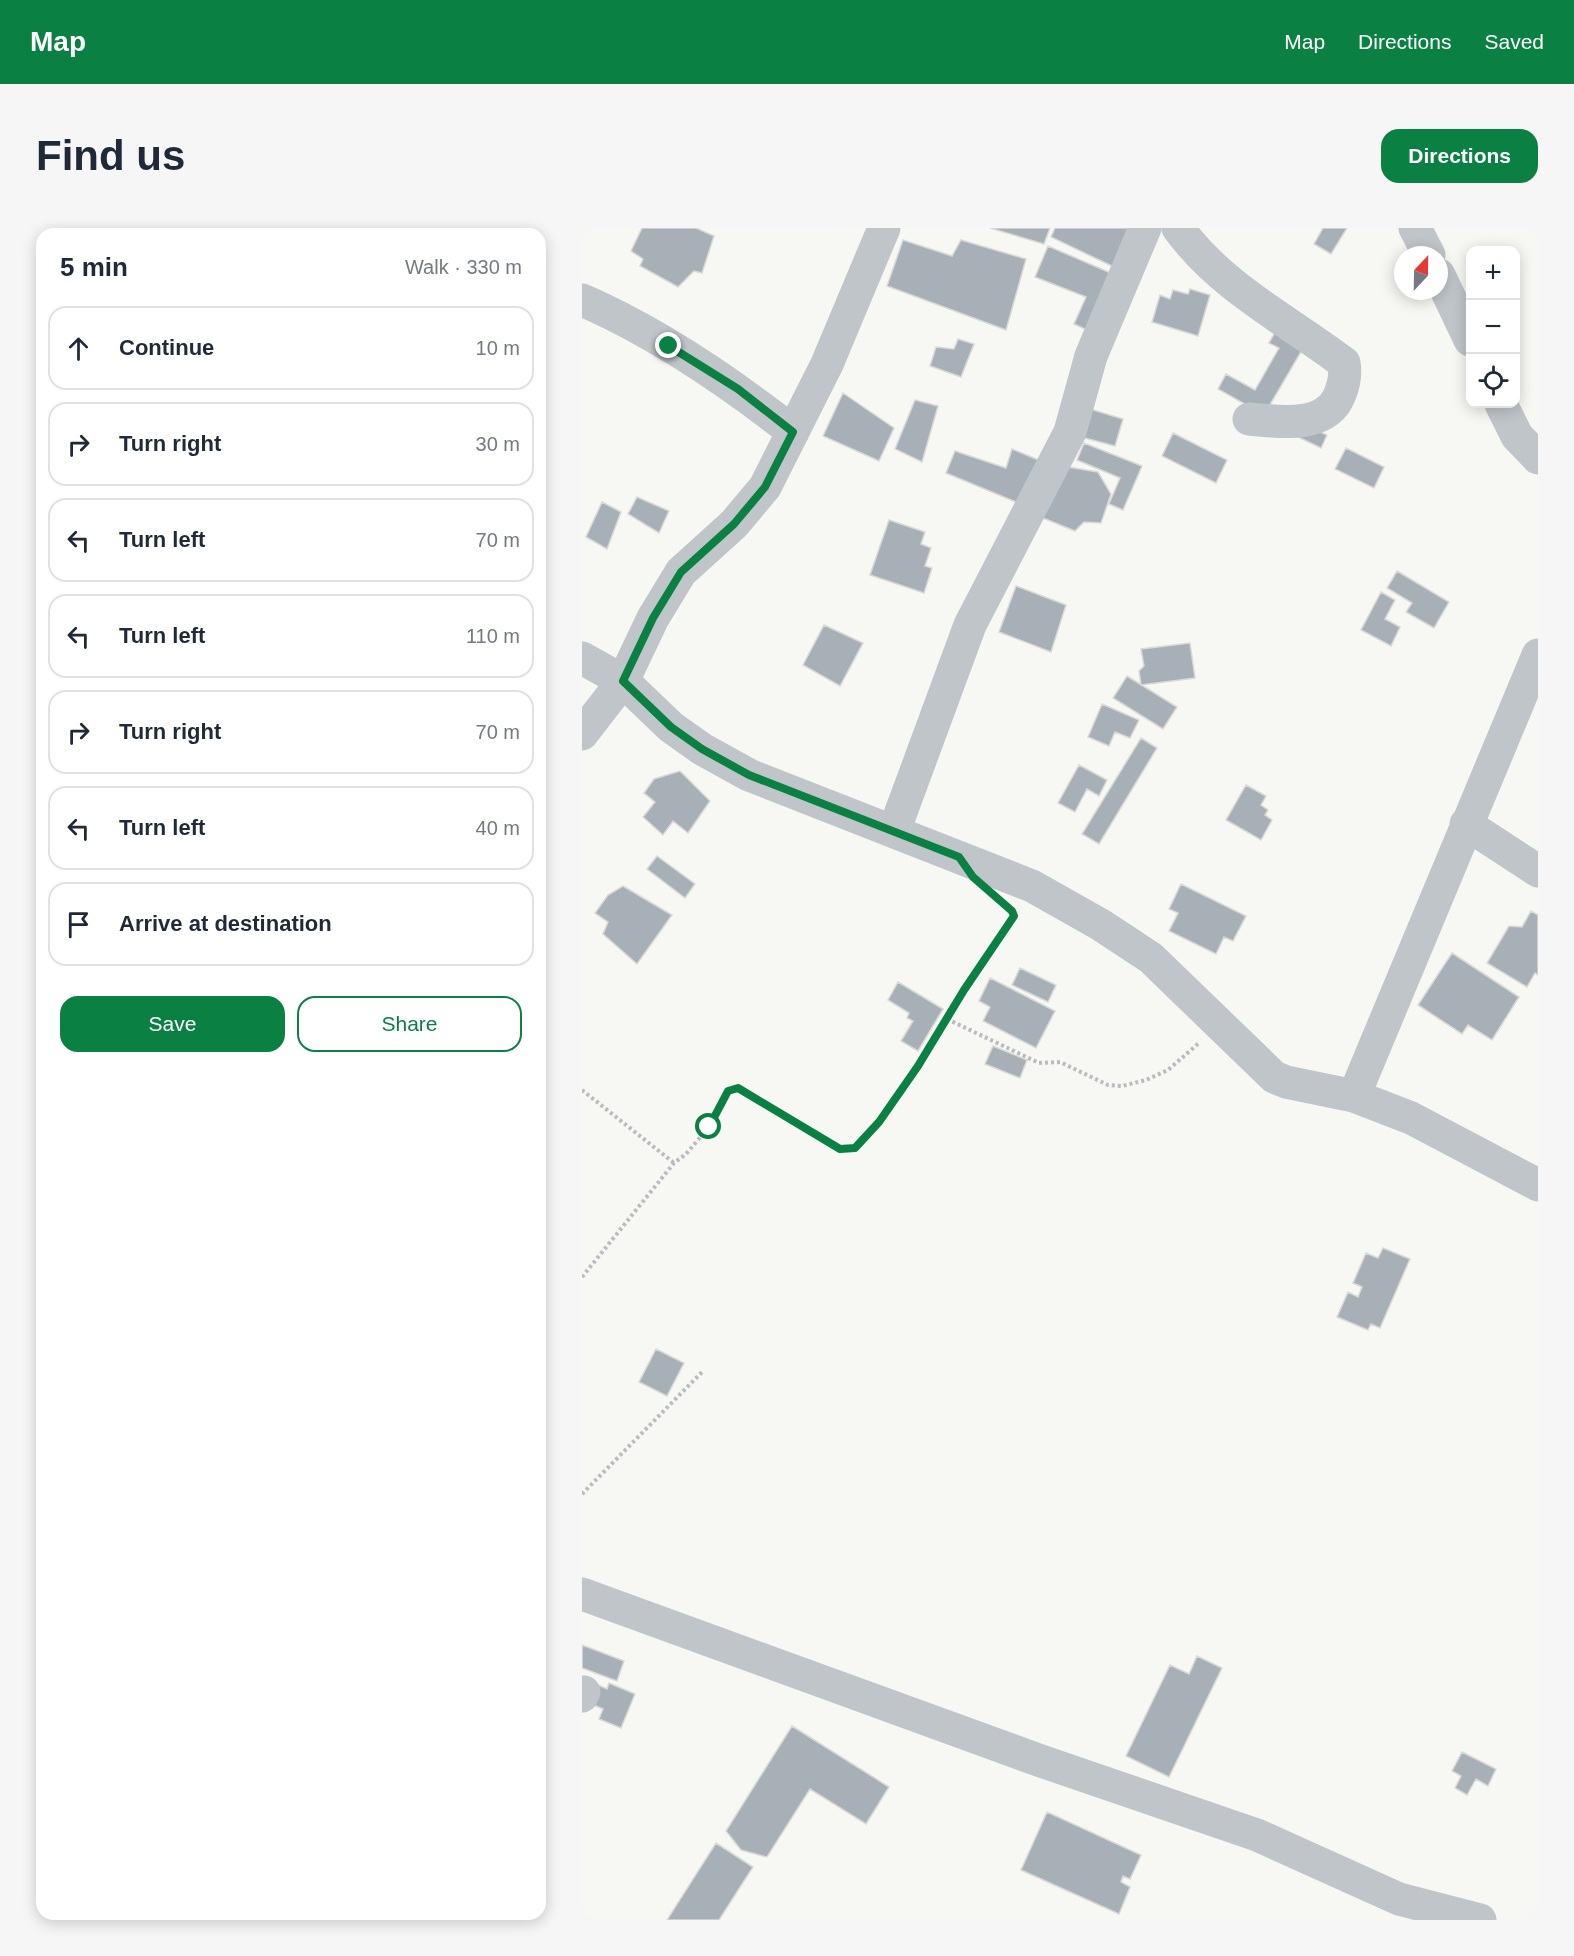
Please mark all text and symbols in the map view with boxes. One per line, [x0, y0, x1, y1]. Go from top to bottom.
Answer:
text: Map [30, 26, 86, 57]
text: Map [1284, 30, 1325, 53]
text: Directions [1358, 30, 1451, 53]
text: Saved [1484, 30, 1544, 53]
button: Directions [1381, 129, 1538, 183]
text: Find us [36, 132, 185, 179]
north arrow [1394, 246, 1448, 300]
map controls [1466, 246, 1520, 408]
button: + [1466, 246, 1520, 300]
text: 5 min [60, 252, 128, 282]
text: Walk · 330 m [405, 256, 522, 278]
button: − [1466, 300, 1520, 354]
icon: ahead [62, 332, 95, 365]
route end [655, 332, 681, 358]
text: Continue [119, 335, 214, 360]
text: 10 m [476, 337, 520, 359]
button: locate [1466, 354, 1520, 408]
icon: right [62, 428, 95, 461]
text: Turn right [119, 431, 221, 456]
text: 30 m [476, 433, 520, 455]
icon: left [62, 524, 95, 557]
text: Turn left [119, 527, 205, 552]
text: 70 m [476, 529, 520, 551]
icon: left [62, 620, 95, 653]
text: Turn left [119, 623, 205, 648]
text: 110 m [466, 625, 520, 647]
icon: right [62, 716, 95, 749]
text: Turn right [119, 719, 221, 744]
text: 70 m [476, 721, 520, 743]
icon: left [62, 812, 95, 845]
text: Turn left [119, 815, 205, 840]
text: 40 m [476, 817, 520, 839]
icon: arrive [62, 908, 95, 941]
text: Arrive at destination [119, 911, 332, 936]
button: Save [60, 996, 285, 1052]
button: Share [297, 996, 522, 1052]
route start [695, 1113, 721, 1139]

